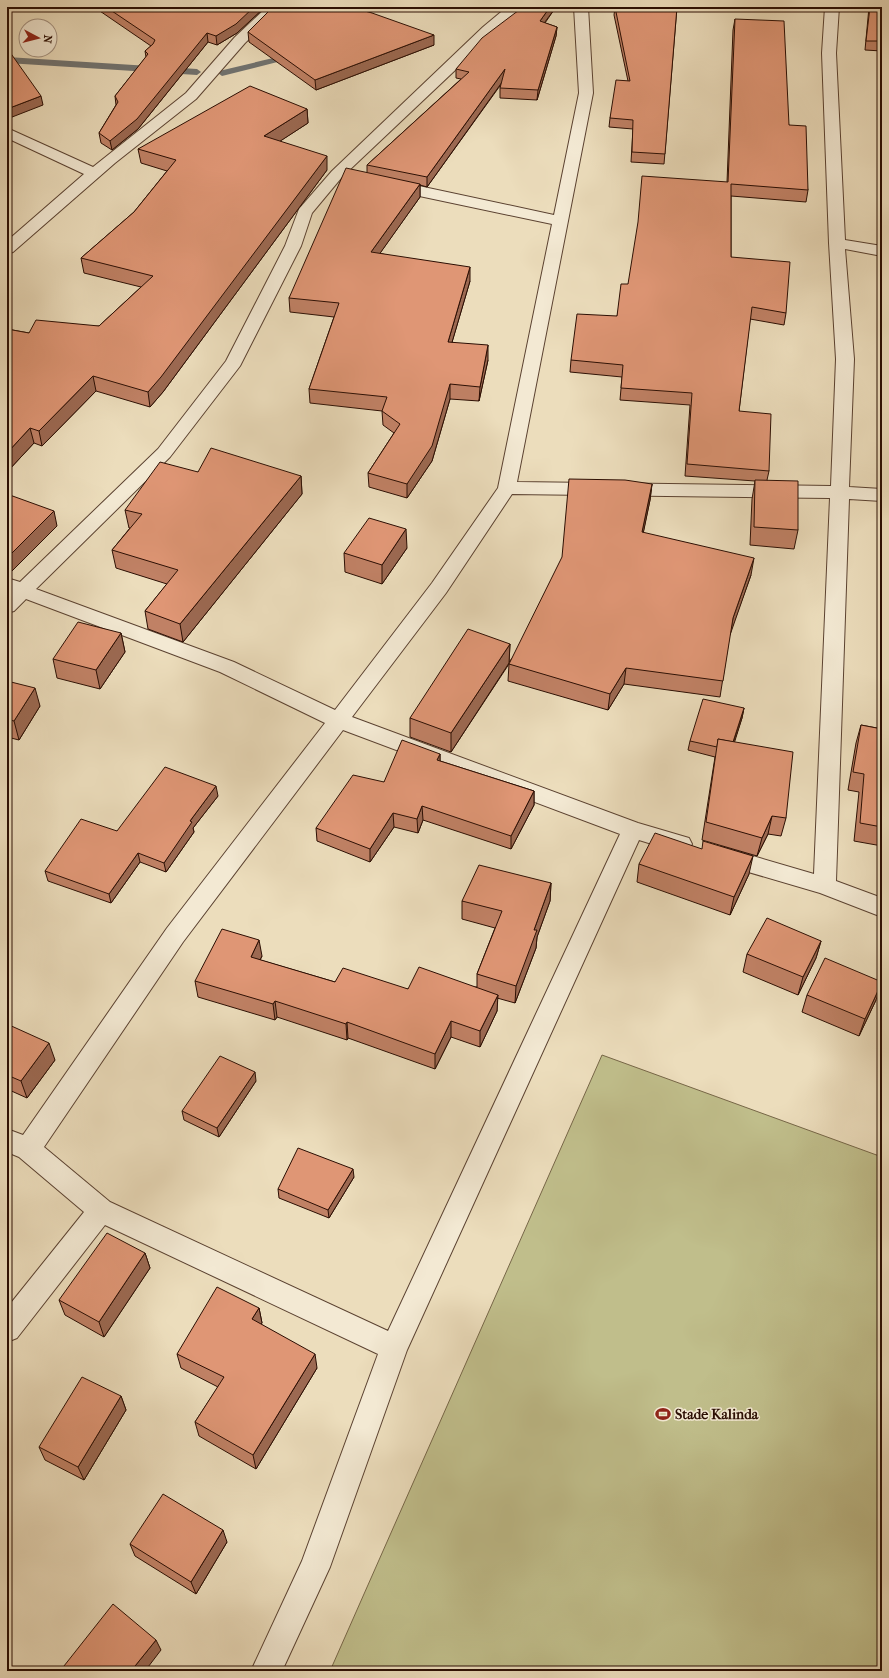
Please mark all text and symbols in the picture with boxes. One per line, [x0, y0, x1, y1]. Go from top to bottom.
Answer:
north arrow [18, 18, 58, 58]
text: N [40, 34, 54, 45]
sports icon: Stade Kalinda [654, 1405, 672, 1423]
place label: Stade Kalinda [675, 1406, 759, 1423]

